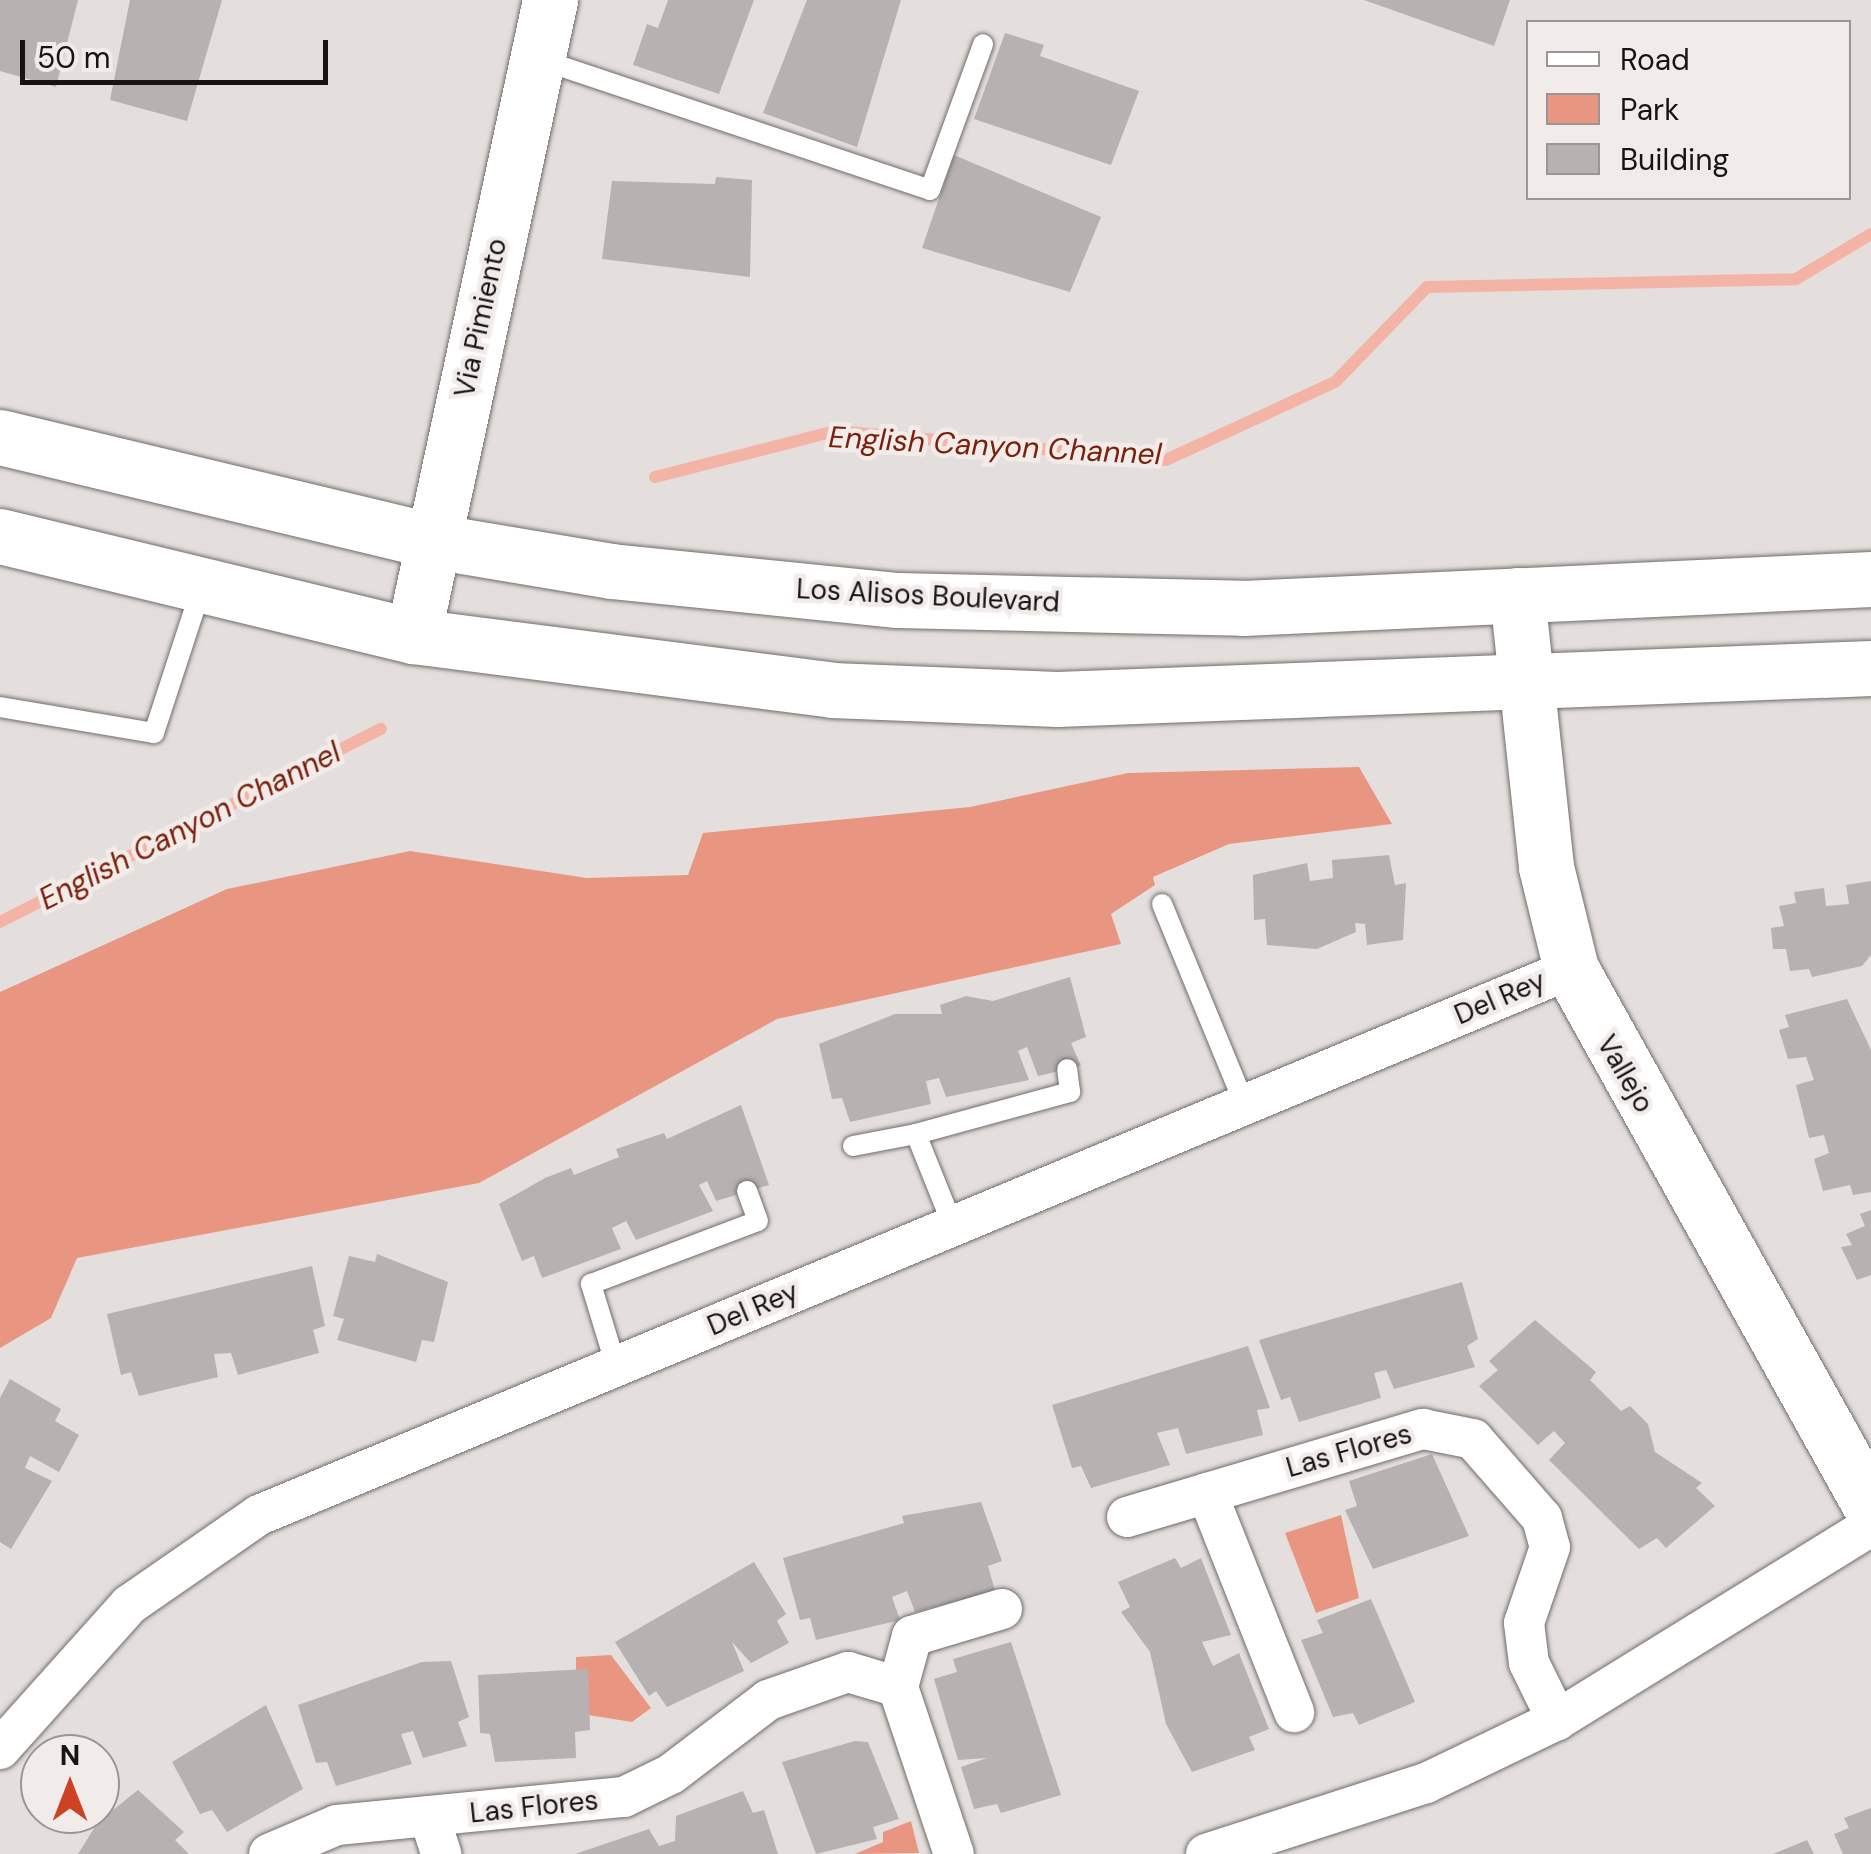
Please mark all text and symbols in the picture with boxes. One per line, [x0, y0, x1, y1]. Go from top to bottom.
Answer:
scale bar [25, 20, 332, 82]
legend [1526, 20, 1851, 200]
text: 50 m [37, 38, 111, 77]
text: Road [1620, 40, 1690, 79]
text: Park [1620, 90, 1679, 129]
text: Building [1620, 140, 1729, 179]
street label: Via Pimiento [448, 235, 514, 401]
water label: English Canyon Channel [828, 419, 1162, 473]
street label: Los Alisos Boulevard [795, 572, 1061, 620]
water label: English Canyon Channel [33, 734, 347, 918]
street label: Del Rey [1449, 964, 1551, 1032]
street label: Vallejo [1589, 1029, 1661, 1119]
street label: Del Rey [702, 1275, 804, 1343]
street label: Las Flores [1282, 1417, 1416, 1485]
north arrow [20, 1734, 120, 1834]
text: N [60, 1737, 80, 1774]
street label: Las Flores [468, 1784, 600, 1830]

